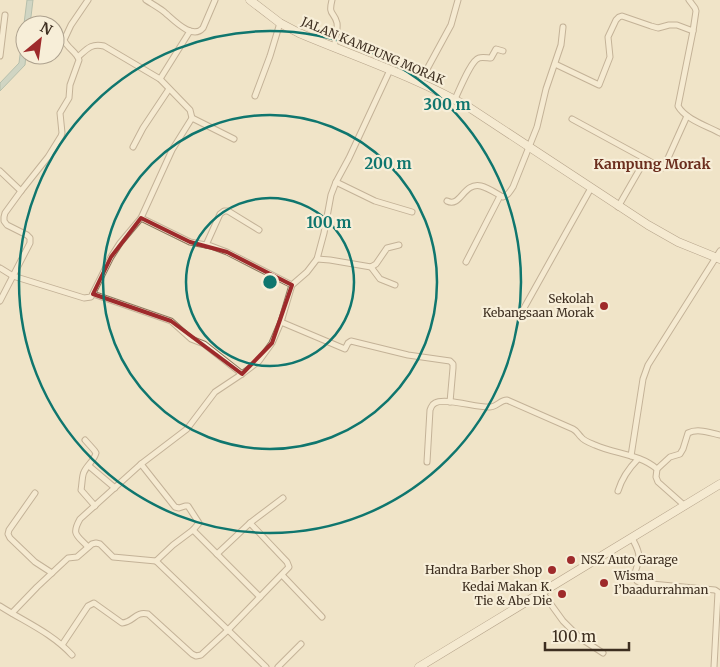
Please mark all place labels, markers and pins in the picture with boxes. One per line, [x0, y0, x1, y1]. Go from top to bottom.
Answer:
centre of rings [261, 273, 279, 291]
place label: Sekolah Kebangsaan Morak [483, 291, 594, 320]
marker: Sekolah Kebangsaan Morak [598, 300, 610, 312]
place label: NSZ Auto Garage [581, 552, 678, 567]
marker: NSZ Auto Garage [565, 554, 577, 566]
place label: Handra Barber Shop [425, 562, 542, 577]
marker: Handra Barber Shop [546, 564, 558, 576]
place label: Wisma I’baadurrahman [613, 568, 708, 597]
marker: Wisma I’baadurrahman [598, 577, 610, 589]
place label: Kedai Makan K. Tie & Abe Die [462, 579, 552, 608]
marker: Kedai Makan K. Tie & Abe Die [556, 588, 568, 600]

